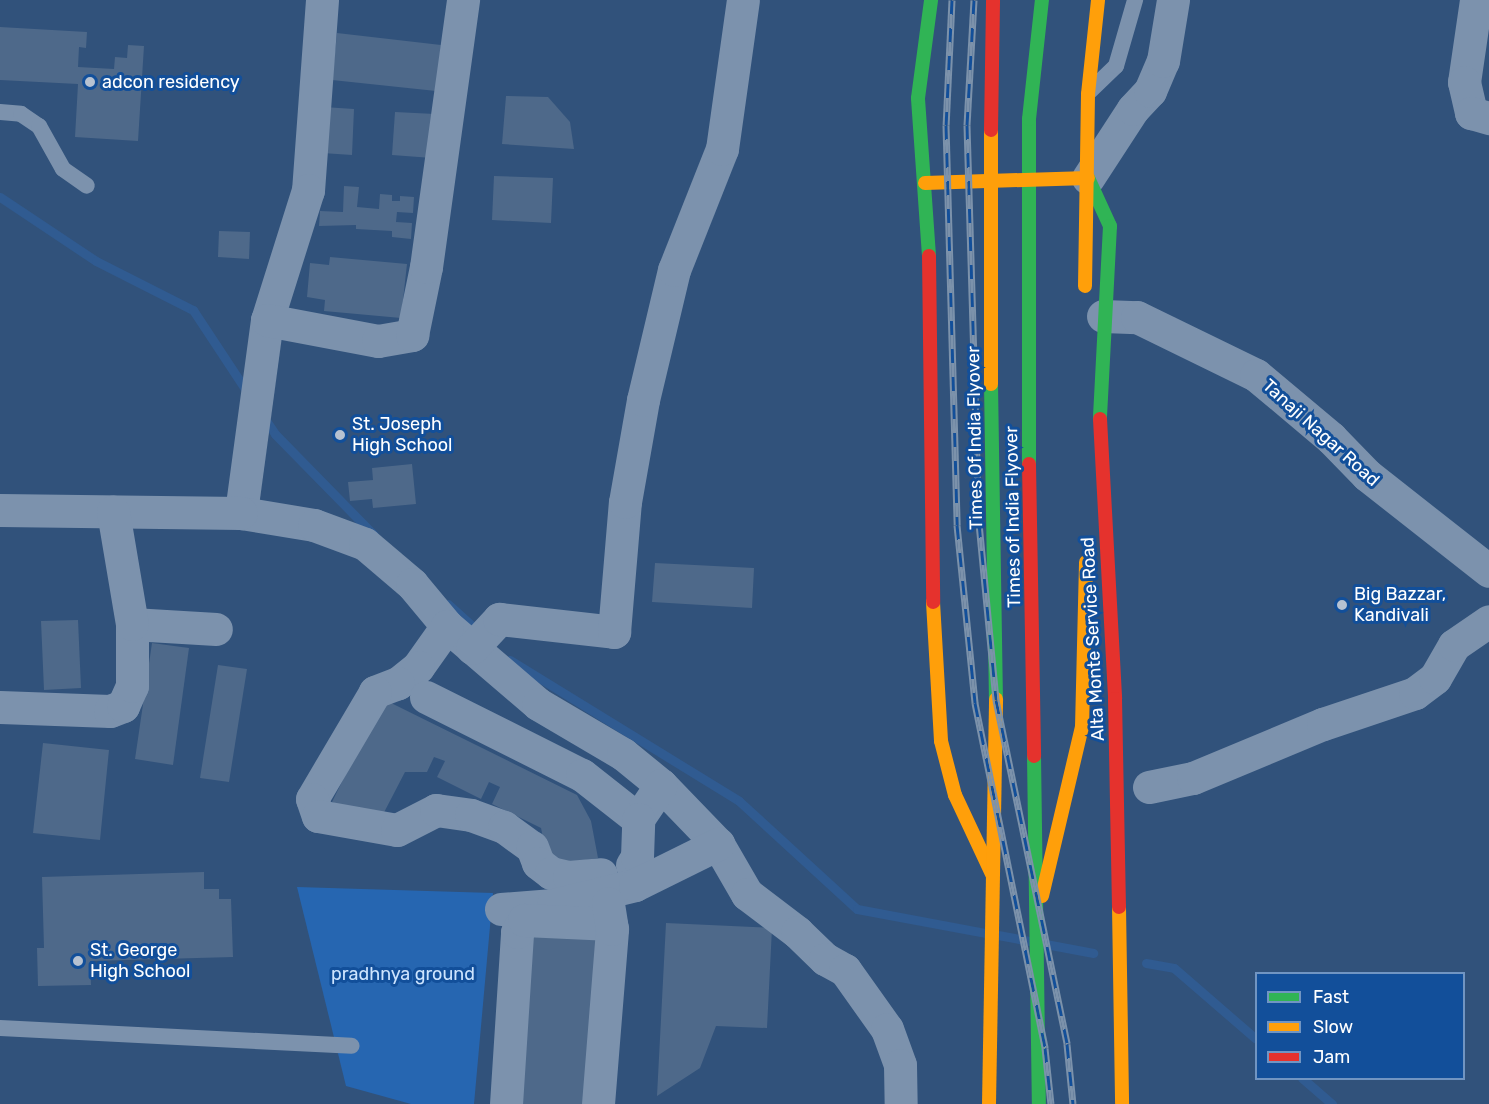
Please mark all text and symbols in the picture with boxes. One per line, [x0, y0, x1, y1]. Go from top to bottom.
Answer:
place label: adcon residency [102, 71, 240, 93]
marker: adcon residency [83, 75, 97, 89]
street label: Times Of India Flyover [963, 346, 987, 530]
street label: Tanaji Nagar Road [1258, 375, 1384, 491]
place label: St. Joseph High School [352, 414, 452, 456]
street label: Times of India Flyover [1001, 426, 1025, 608]
marker: St. Joseph High School [333, 428, 347, 442]
street label: Alta Monte Service Road [1077, 536, 1109, 742]
place label: Big Bazzar, Kandivali [1354, 584, 1446, 626]
marker: Big Bazzar, Kandivali [1335, 598, 1349, 612]
place label: St. George High School [90, 940, 190, 982]
marker: St. George High School [71, 954, 85, 968]
park label: pradhnya ground [331, 963, 475, 985]
legend [1255, 972, 1465, 1080]
text: Fast [1313, 986, 1349, 1008]
text: Slow [1313, 1016, 1353, 1038]
text: Jam [1313, 1046, 1350, 1068]

